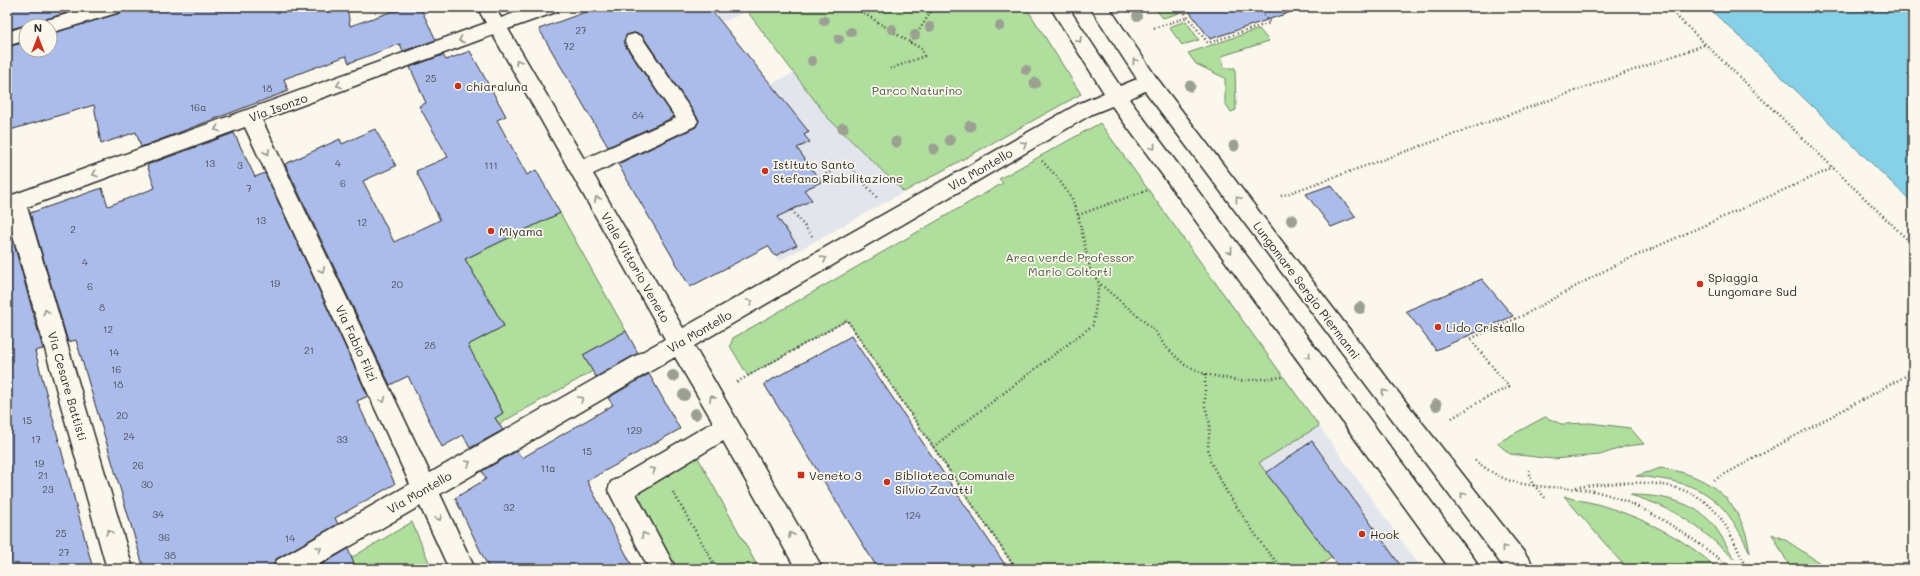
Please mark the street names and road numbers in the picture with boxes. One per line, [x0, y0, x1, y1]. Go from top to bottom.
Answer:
street label: Via Isonzo [246, 89, 310, 125]
street label: Via Montello [945, 144, 1015, 194]
street label: Viale Vittorio Veneto [598, 209, 674, 325]
street label: Lungomare Sergio Piermanni [1250, 218, 1364, 362]
street label: Via Fabio Filzi [332, 302, 382, 384]
street label: Via Montello [664, 306, 734, 356]
street label: Via Cesare Battisti [45, 329, 91, 443]
street label: Via Montello [384, 467, 454, 517]

